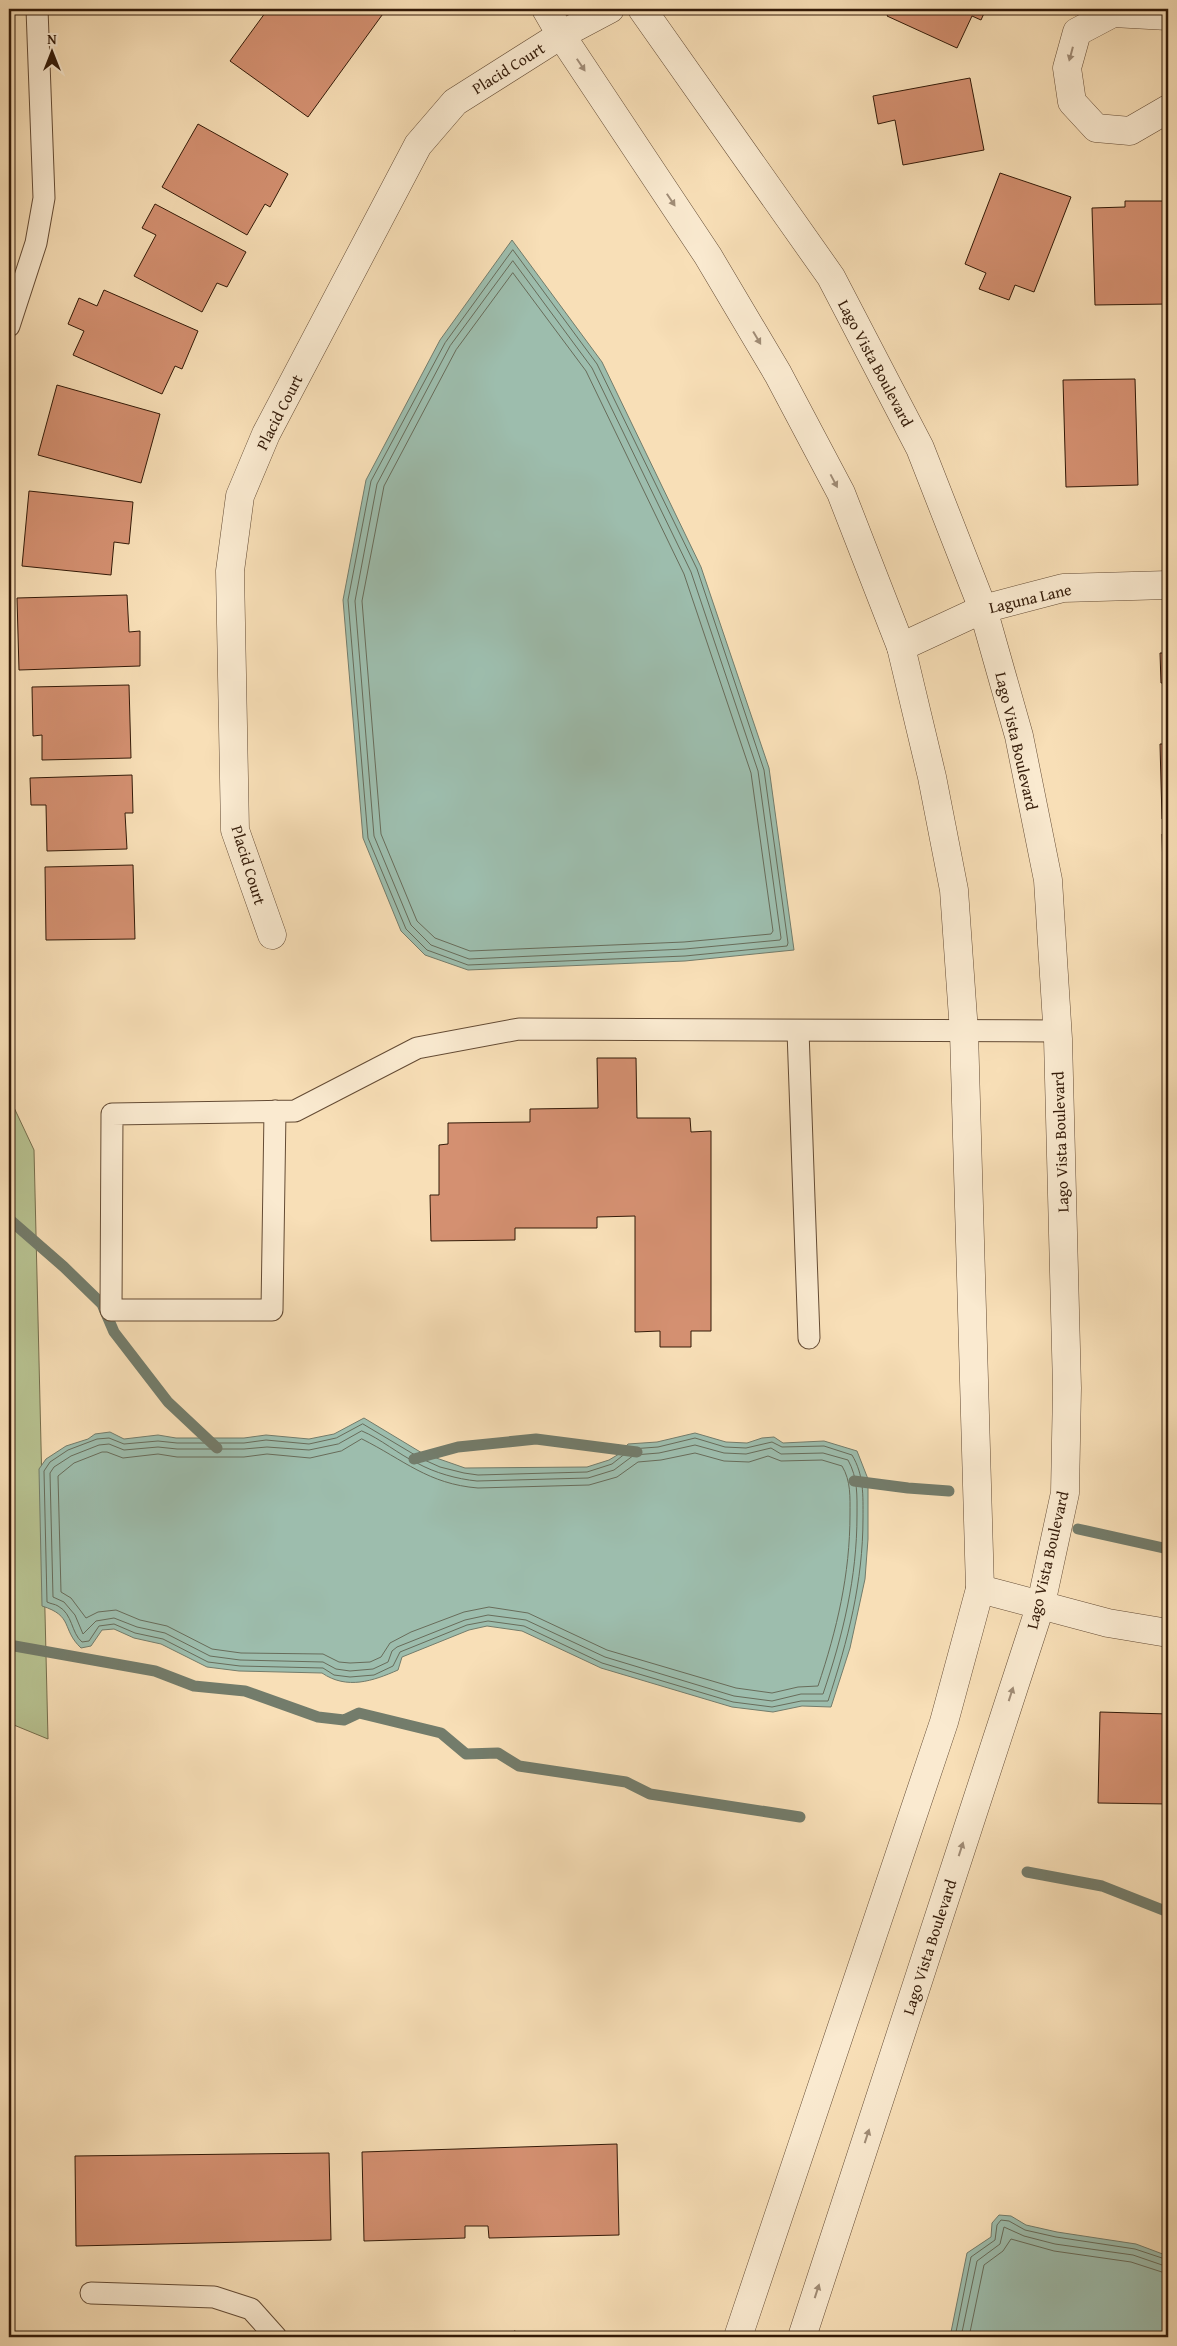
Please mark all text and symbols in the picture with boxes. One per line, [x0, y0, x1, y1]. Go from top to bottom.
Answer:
north arrow [28, 28, 78, 78]
text: N [47, 29, 57, 49]
street label: Placid Court [467, 36, 549, 100]
one-way arrow [1067, 47, 1075, 62]
one-way arrow [576, 58, 586, 72]
one-way arrow [666, 193, 676, 207]
street label: Lago Vista Boulevard [832, 295, 920, 431]
one-way arrow [752, 332, 761, 345]
street label: Placid Court [250, 370, 308, 454]
one-way arrow [830, 474, 838, 488]
street label: Laguna Lane [986, 577, 1074, 619]
street label: Lago Vista Boulevard [989, 670, 1045, 813]
street label: Placid Court [226, 822, 273, 908]
street label: Lago Vista Boulevard [1046, 1071, 1074, 1213]
street label: Lago Vista Boulevard [1019, 1488, 1075, 1631]
one-way arrow [1008, 1687, 1015, 1702]
one-way arrow [957, 1841, 965, 1856]
street label: Lago Vista Boulevard [896, 1876, 962, 2018]
one-way arrow [864, 2129, 871, 2144]
one-way arrow [813, 2283, 821, 2298]

